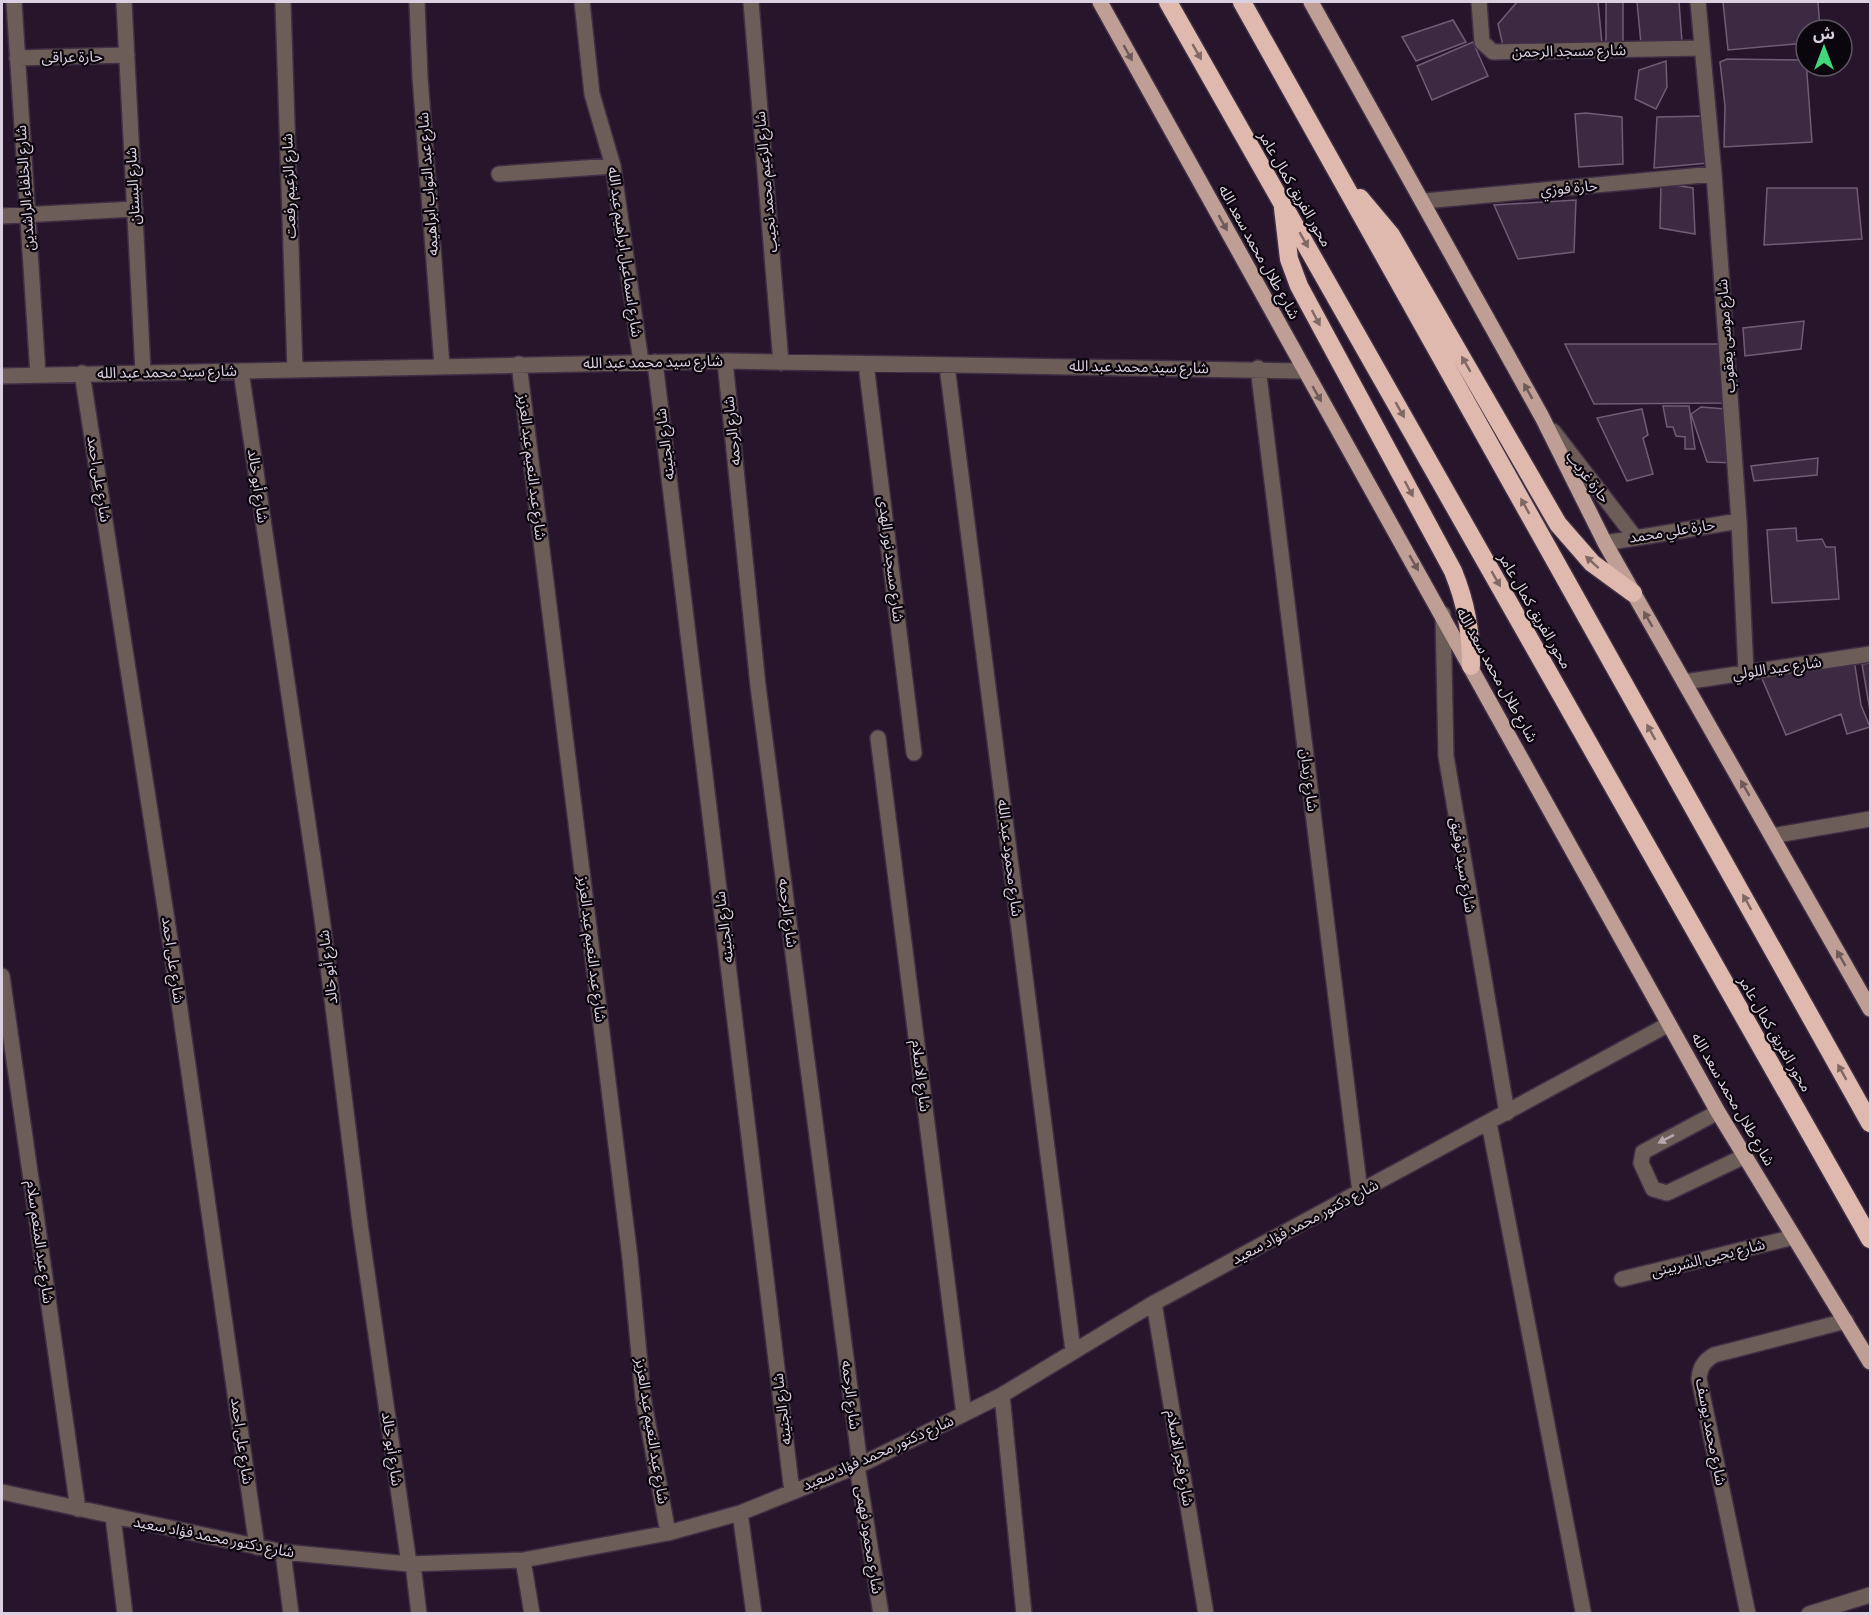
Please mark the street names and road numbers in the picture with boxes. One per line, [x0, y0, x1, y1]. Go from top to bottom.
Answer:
street label: شارع مسجد الرحمن [1512, 42, 1627, 64]
street label: حارة عراقى [41, 48, 103, 67]
street label: شارع الزعيم محمد نجيب [752, 110, 784, 253]
street label: شارع عبد التواب ابراهيمه [415, 111, 445, 256]
street label: شارع الخلفاء الراشدين [13, 124, 41, 251]
street label: محور الفريق كمال عامر [1253, 127, 1335, 251]
street label: شارع الزعيم رفعت [279, 133, 303, 239]
street label: شارع البستان [123, 146, 147, 225]
street label: شارع اسماعيل ابراهيم عبد الله [601, 166, 645, 339]
street label: حارة فوزي [1540, 178, 1599, 202]
street label: شارع طلال محمد سعد الله [1212, 182, 1303, 324]
street label: شارع موسى يعقوب [1714, 278, 1742, 394]
street label: شارع سيد محمد عبد الله [583, 353, 723, 375]
street label: شارع سيد محمد عبد الله [1069, 358, 1209, 380]
street label: شارع سيد محمد عبد الله [97, 363, 237, 385]
street label: شارع عبد النعيم عبد العزيز [511, 392, 549, 542]
street label: شارع الرحمه [720, 395, 748, 466]
street label: شارع الجنينه [653, 406, 681, 481]
street label: شارع على احمد [80, 435, 114, 524]
street label: شارع أبو خالد [241, 448, 272, 525]
street label: حارة غريب [1562, 448, 1613, 507]
street label: شارع مسجد نور الهدى [871, 495, 907, 624]
street label: حارة علي محمد [1628, 516, 1717, 549]
street label: محور الفريق كمال عامر [1493, 549, 1575, 673]
street label: شارع طلال محمد سعد الله [1450, 605, 1541, 747]
street label: شارع عيد اللولي [1731, 654, 1823, 686]
street label: شارع زيدان [1293, 748, 1321, 813]
street label: شارع محمود عبد الله [991, 798, 1025, 918]
street label: شارع سيد توفيق [1444, 816, 1478, 915]
street label: شارع عبد النعيم عبد العزيز [571, 874, 609, 1024]
street label: شارع الرحمه [772, 877, 800, 949]
street label: شارع الجنينه [712, 889, 740, 964]
street label: شارع على احمد [155, 916, 187, 1005]
street label: شارع أبو خالد [315, 928, 344, 1005]
street label: محور الفريق كمال عامر [1733, 972, 1815, 1096]
street label: شارع طلال محمد سعد الله [1685, 1030, 1778, 1171]
street label: شارع الاسلام [905, 1039, 933, 1114]
street label: شارع دكتور محمد فؤاد سعيد [1229, 1176, 1383, 1271]
street label: شارع عبد المنعم سلام [19, 1180, 57, 1305]
street label: شارع يحيى الشربينى [1649, 1236, 1768, 1284]
street label: شارع عبد النعيم عبد العزيز [628, 1356, 671, 1506]
street label: شارع الرحمه [835, 1359, 863, 1431]
street label: شارع الجنينه [770, 1371, 798, 1446]
street label: شارع محمد يوسف [1689, 1377, 1729, 1488]
street label: شارع على احمد [224, 1397, 256, 1486]
street label: شارع فجر الاسلام [1160, 1409, 1196, 1508]
street label: شارع أبو خالد [375, 1411, 406, 1488]
street label: شارع دكتور محمد فؤاد سعيد [800, 1412, 958, 1497]
street label: شارع محمود فهمى [849, 1485, 885, 1596]
street label: شارع دكتور محمد فؤاد سعيد [131, 1514, 296, 1564]

